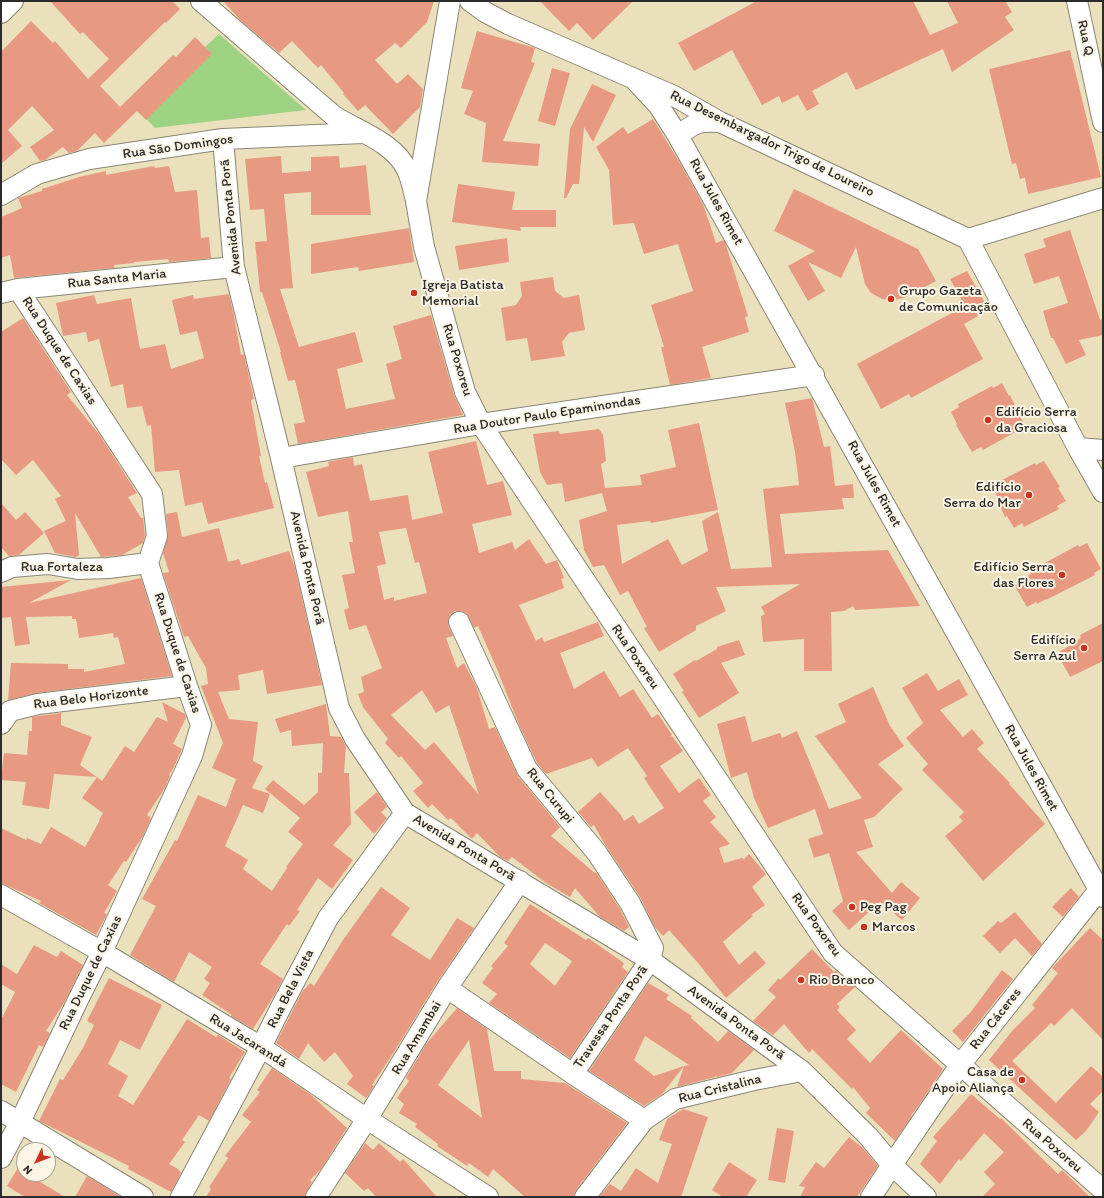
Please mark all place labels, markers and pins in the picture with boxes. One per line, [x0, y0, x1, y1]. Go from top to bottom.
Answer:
place label: Igreja Batista Memorial [422, 277, 504, 310]
place label: Grupo Gazeta de Comunicação [899, 283, 998, 316]
marker: Igreja Batista Memorial [409, 288, 419, 298]
marker: Grupo Gazeta de Comunicação [886, 294, 896, 304]
place label: Edifício Serra da Graciosa [996, 404, 1077, 436]
marker: Edifício Serra da Graciosa [983, 415, 993, 425]
place label: Edifício Serra do Mar [944, 479, 1021, 512]
marker: Edifício Serra do Mar [1024, 490, 1034, 500]
place label: Edifício Serra das Flores [973, 559, 1054, 592]
marker: Edifício Serra das Flores [1057, 570, 1067, 580]
place label: Edifício Serra Azul [1013, 632, 1076, 664]
marker: Edifício Serra Azul [1079, 643, 1089, 653]
place label: Peg Pag [860, 899, 907, 915]
marker: Peg Pag [847, 902, 857, 912]
place label: Marcos [872, 919, 916, 935]
marker: Marcos [859, 922, 869, 932]
place label: Rio Branco [809, 972, 874, 988]
marker: Rio Branco [796, 975, 806, 985]
place label: Casa de Apoio Aliança [932, 1064, 1014, 1096]
marker: Casa de Apoio Aliança [1017, 1075, 1027, 1085]

